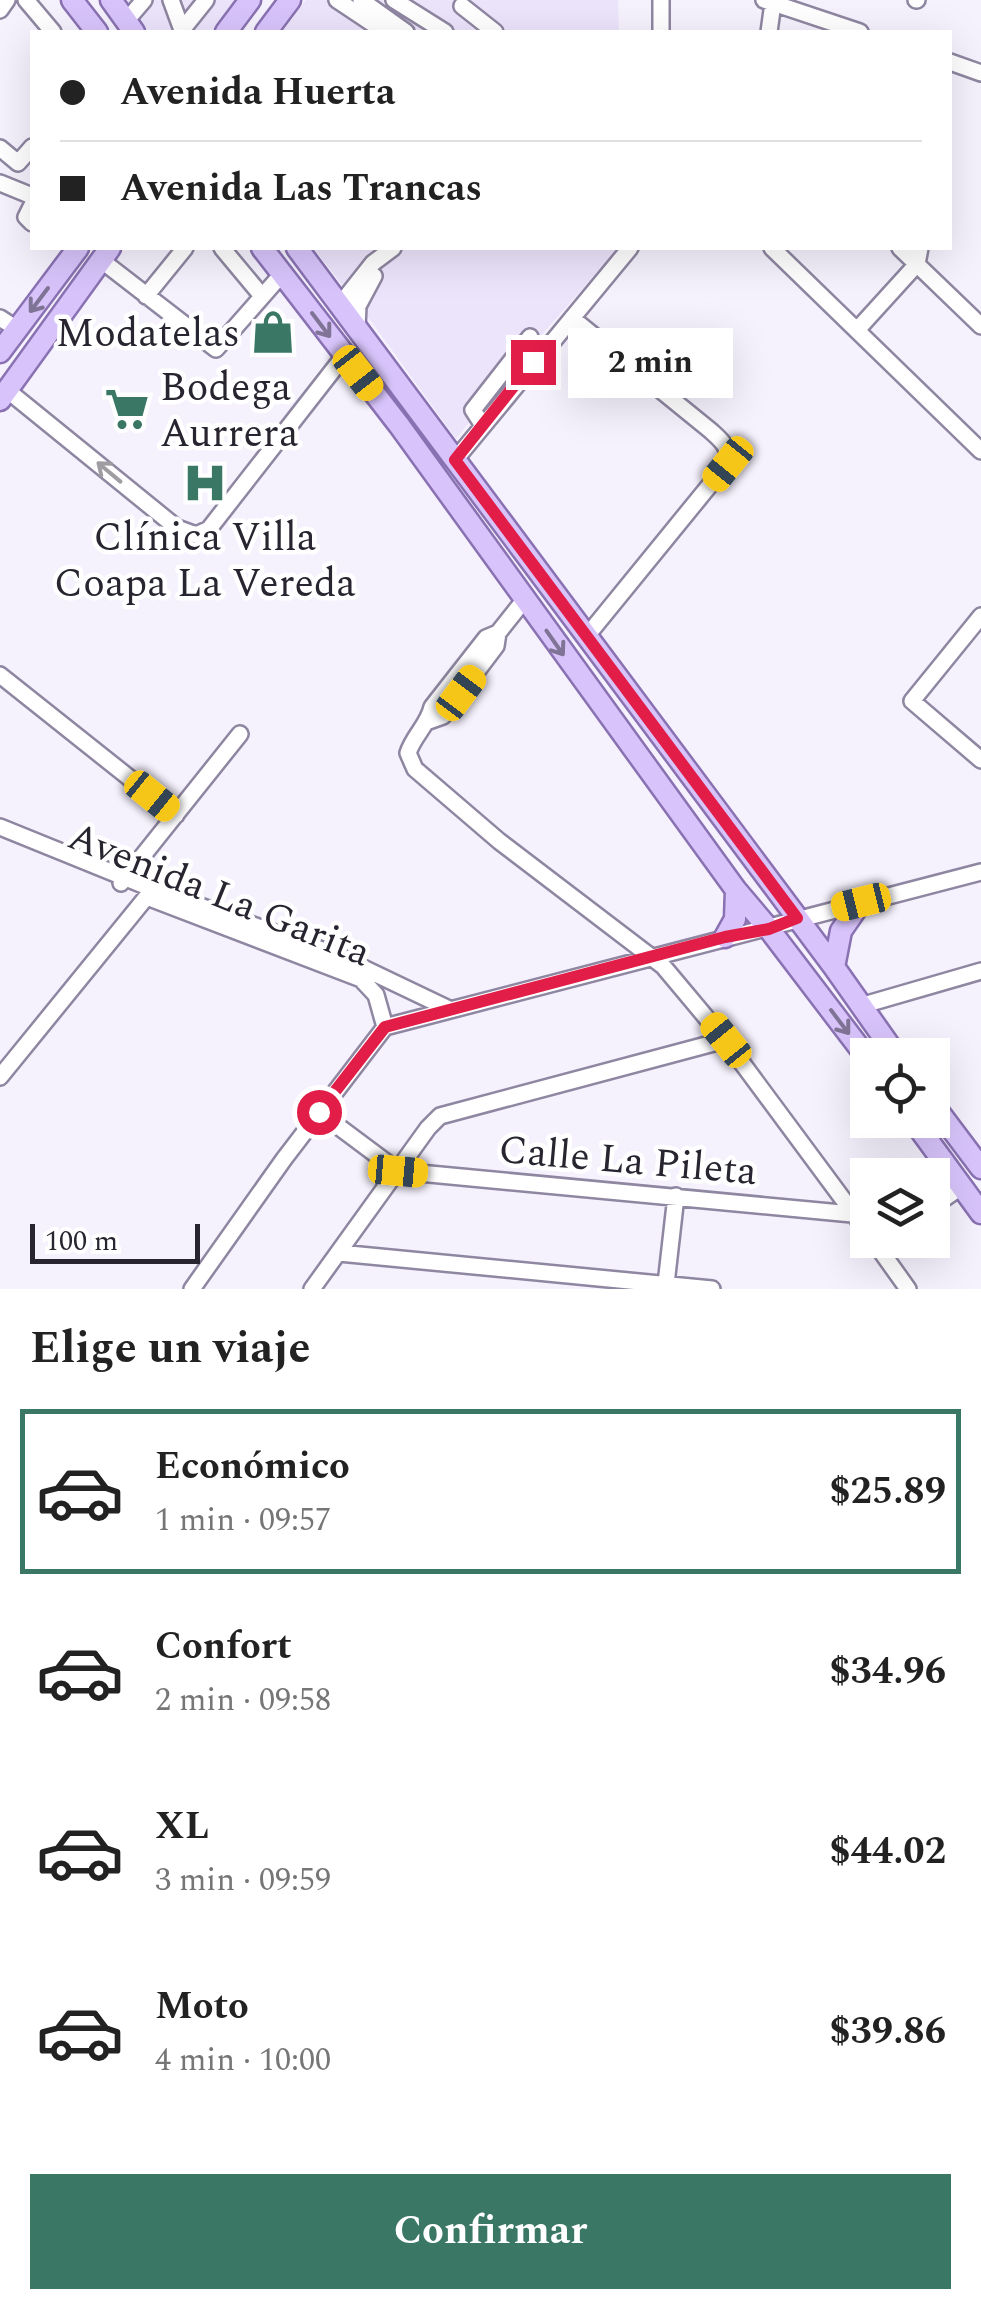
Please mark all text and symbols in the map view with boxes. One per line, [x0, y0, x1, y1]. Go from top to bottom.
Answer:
text: Avenida Huerta [120, 64, 396, 122]
text: Avenida Las Trancas [120, 160, 482, 218]
one-way arrow [29, 286, 50, 313]
place label: Modatelas [56, 304, 240, 365]
shop icon: Modatelas [249, 308, 297, 356]
one-way arrow [310, 311, 331, 338]
callout: 2 min [568, 327, 733, 397]
text: 2 min [608, 338, 693, 387]
car [328, 340, 388, 406]
route end [511, 340, 556, 385]
place label: Bodega Aurrera [160, 358, 299, 465]
supermarket icon: Bodega Aurrera [103, 385, 151, 433]
car [697, 431, 759, 497]
hospital icon: Clínica Villa Coapa La Vereda [181, 459, 229, 507]
one-way arrow [96, 461, 122, 483]
place label: Clínica Villa Coapa La Vereda [54, 508, 356, 615]
one-way arrow [544, 629, 565, 657]
car [431, 660, 491, 726]
car [119, 765, 185, 827]
street label: Avenida La Garita [58, 807, 380, 984]
car [828, 880, 894, 924]
car [695, 1007, 757, 1073]
one-way arrow [830, 1008, 851, 1035]
map controls [850, 1038, 950, 1258]
button: locate [850, 1038, 950, 1138]
route start [297, 1090, 342, 1135]
street label: Calle La Pileta [496, 1120, 760, 1203]
car [367, 1153, 429, 1189]
button: layers [850, 1158, 950, 1258]
scale bar [30, 1219, 200, 1264]
text: 100 m [45, 1220, 118, 1263]
text: Elige un viaje [30, 1314, 311, 1383]
text: Económico [155, 1438, 350, 1496]
icon: car [35, 1447, 125, 1537]
text: $25.89 [829, 1463, 946, 1521]
text: 1 min · 09:57 [155, 1496, 331, 1545]
text: Confort [155, 1618, 292, 1676]
icon: car [35, 1627, 125, 1717]
text: $34.96 [829, 1643, 946, 1701]
text: 2 min · 09:58 [155, 1676, 331, 1725]
text: XL [155, 1798, 209, 1856]
icon: car [35, 1807, 125, 1897]
text: $44.02 [829, 1823, 946, 1881]
text: 3 min · 09:59 [155, 1856, 331, 1905]
text: Moto [155, 1978, 249, 2036]
icon: car [35, 1987, 125, 2077]
text: $39.86 [829, 2003, 946, 2061]
text: 4 min · 10:00 [155, 2036, 331, 2085]
button: Confirmar [30, 2174, 951, 2289]

